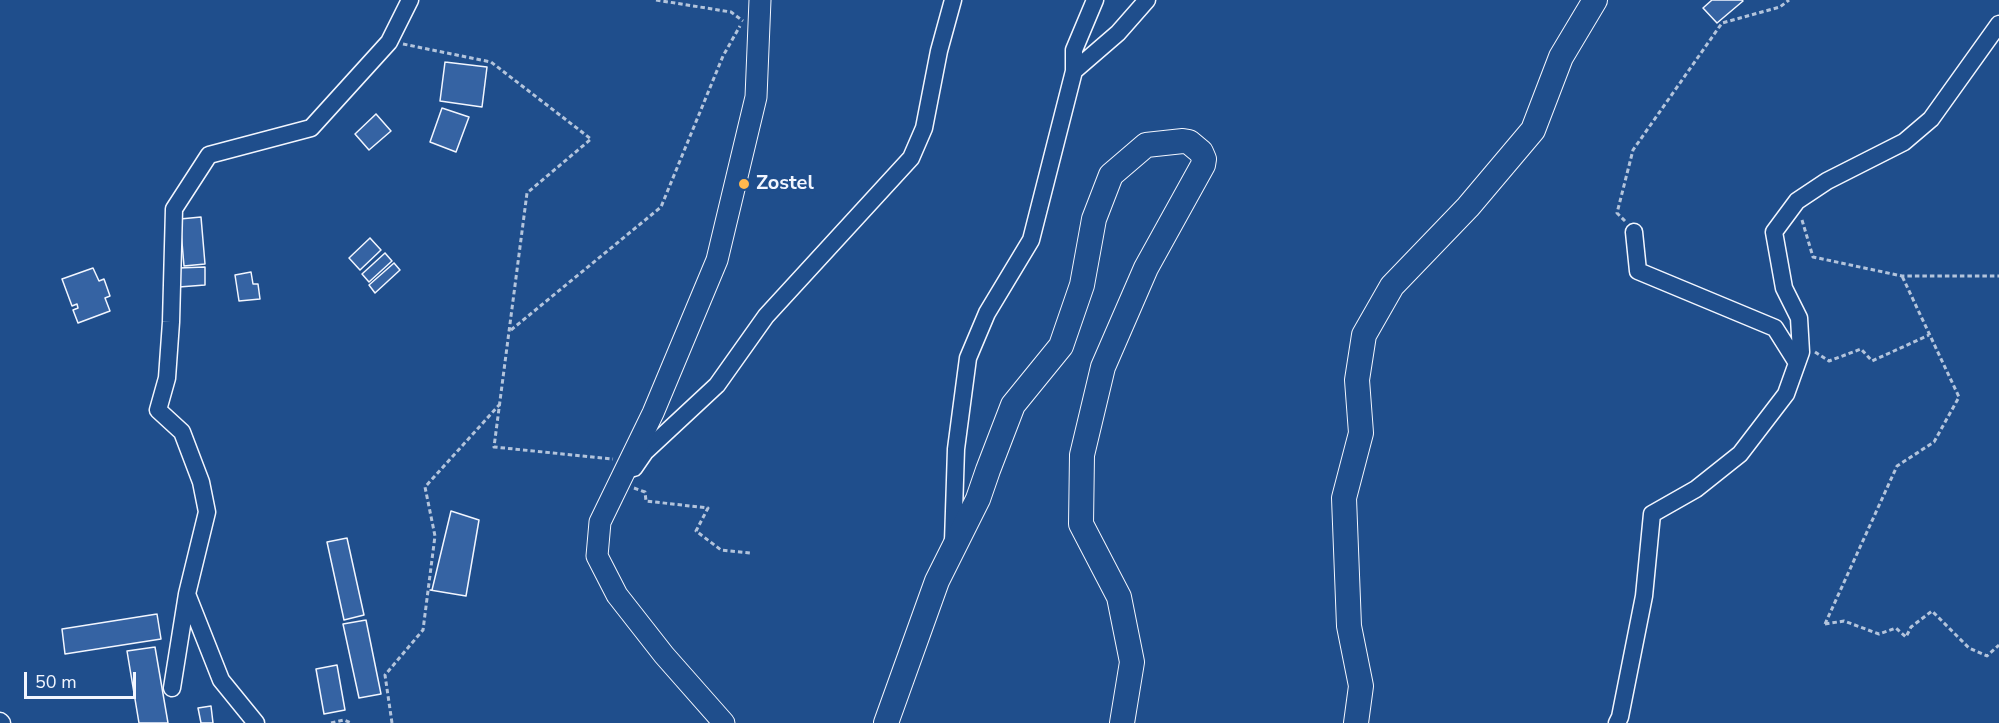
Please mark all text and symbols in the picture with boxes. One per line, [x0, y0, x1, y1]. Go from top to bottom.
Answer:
place label: Zostel [756, 172, 814, 196]
marker: Zostel [737, 177, 751, 191]
scale bar [27, 660, 140, 698]
text: 50 m [35, 670, 77, 694]

